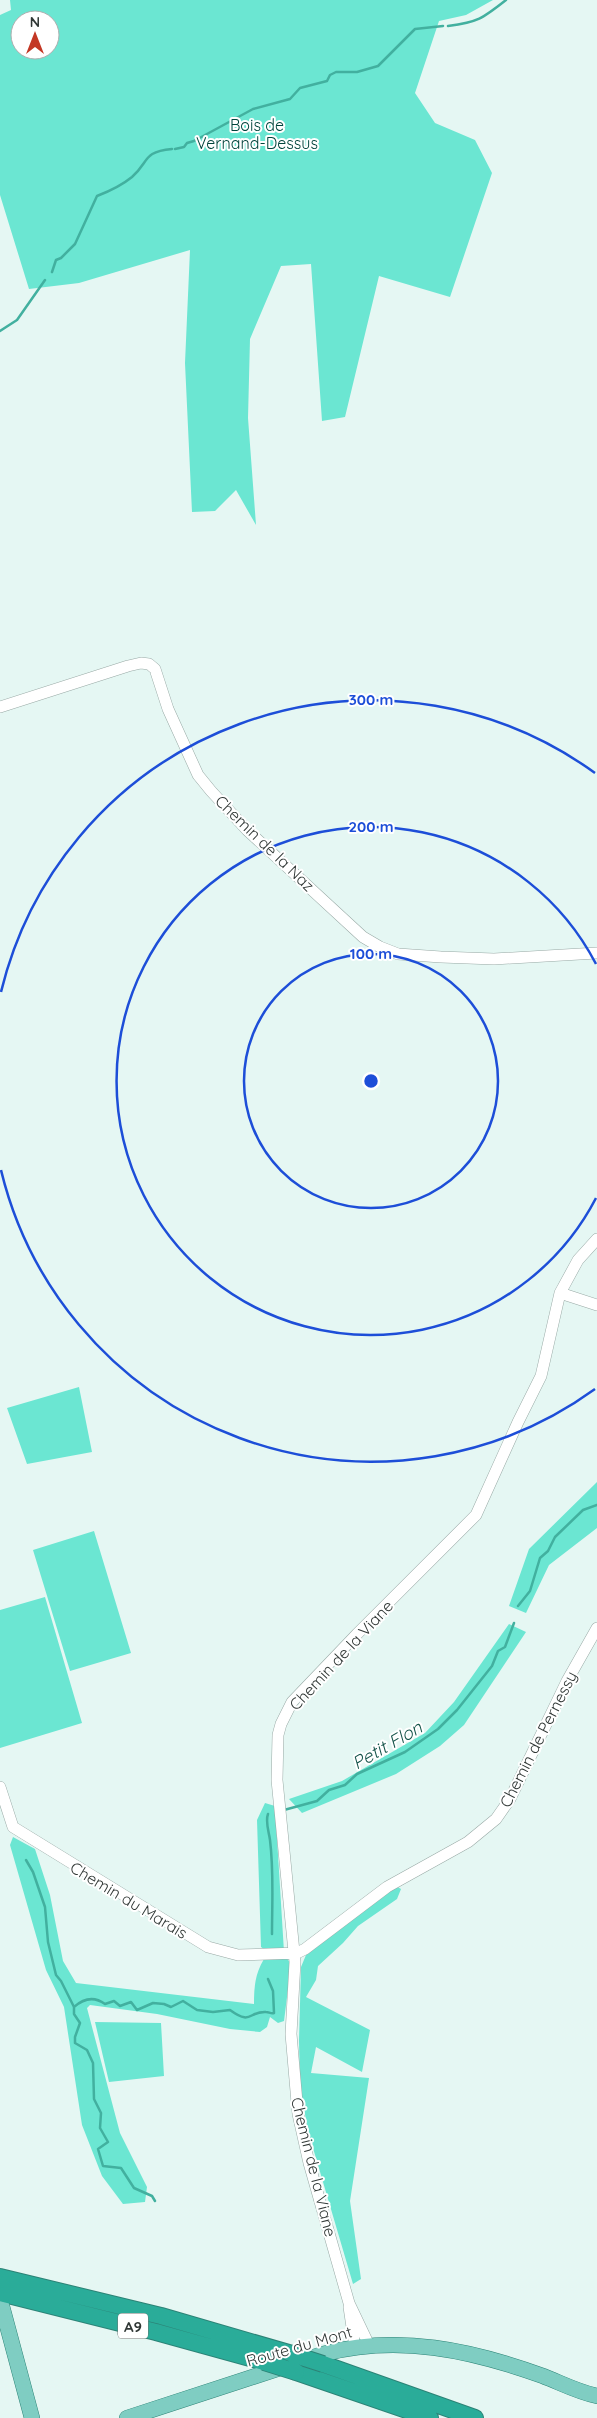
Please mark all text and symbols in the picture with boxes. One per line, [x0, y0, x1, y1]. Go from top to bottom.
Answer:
north arrow [10, 10, 60, 60]
text: N [30, 13, 40, 31]
park label: Bois de Vernand-Dessus [196, 115, 318, 153]
text: 300 m [349, 690, 393, 709]
street label: Chemin de la Naz [211, 791, 319, 895]
text: 200 m [349, 817, 394, 836]
text: 100 m [350, 944, 392, 963]
centre of rings [362, 1072, 380, 1090]
street label: Chemin de la Viane [285, 1596, 397, 1714]
street label: Chemin de Pernessy [495, 1668, 581, 1810]
water label: Petit Flon [348, 1715, 427, 1774]
street label: Chemin du Marais [67, 1857, 191, 1943]
street label: Chemin de la Viane [287, 2095, 341, 2239]
road number: A9 [118, 2314, 148, 2338]
street label: Route du Mont [244, 2321, 354, 2371]

